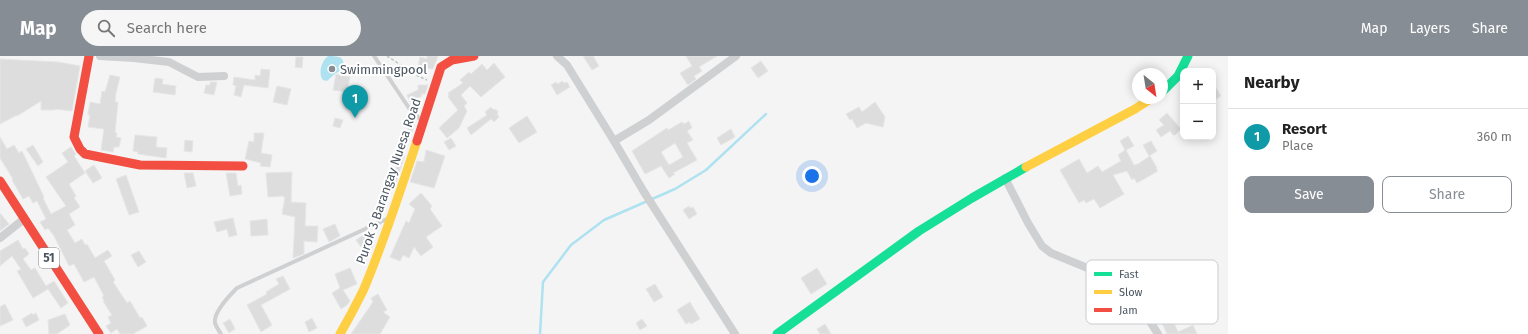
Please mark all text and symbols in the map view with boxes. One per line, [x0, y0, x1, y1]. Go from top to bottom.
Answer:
search box [81, 10, 361, 46]
text: Map [20, 17, 57, 40]
icon: search [95, 17, 117, 39]
text: Search here [127, 19, 207, 37]
text: Map [1361, 20, 1387, 37]
text: Layers [1409, 20, 1450, 37]
text: Share [1472, 20, 1508, 37]
place label: Swimmingpool [340, 62, 427, 77]
marker: Swimmingpool [327, 64, 337, 74]
north arrow [1132, 68, 1168, 104]
map controls [1180, 68, 1216, 140]
button: + [1180, 68, 1216, 104]
text: Nearby [1244, 72, 1299, 93]
pin: 1 [342, 85, 368, 118]
street label: Purok 3 Barangay Nuesa Road [353, 96, 424, 266]
button: − [1180, 104, 1216, 140]
text: Resort [1282, 120, 1327, 138]
text: 1 [1254, 129, 1260, 144]
text: 360 m [1477, 129, 1512, 144]
text: Place [1282, 138, 1313, 153]
your location [802, 166, 822, 186]
button: Save [1244, 176, 1374, 213]
button: Share [1382, 176, 1512, 213]
road number: 51 [39, 248, 59, 268]
legend [1086, 260, 1218, 324]
text: Fast [1119, 268, 1139, 281]
text: Slow [1119, 286, 1143, 299]
text: Jam [1119, 304, 1138, 317]

